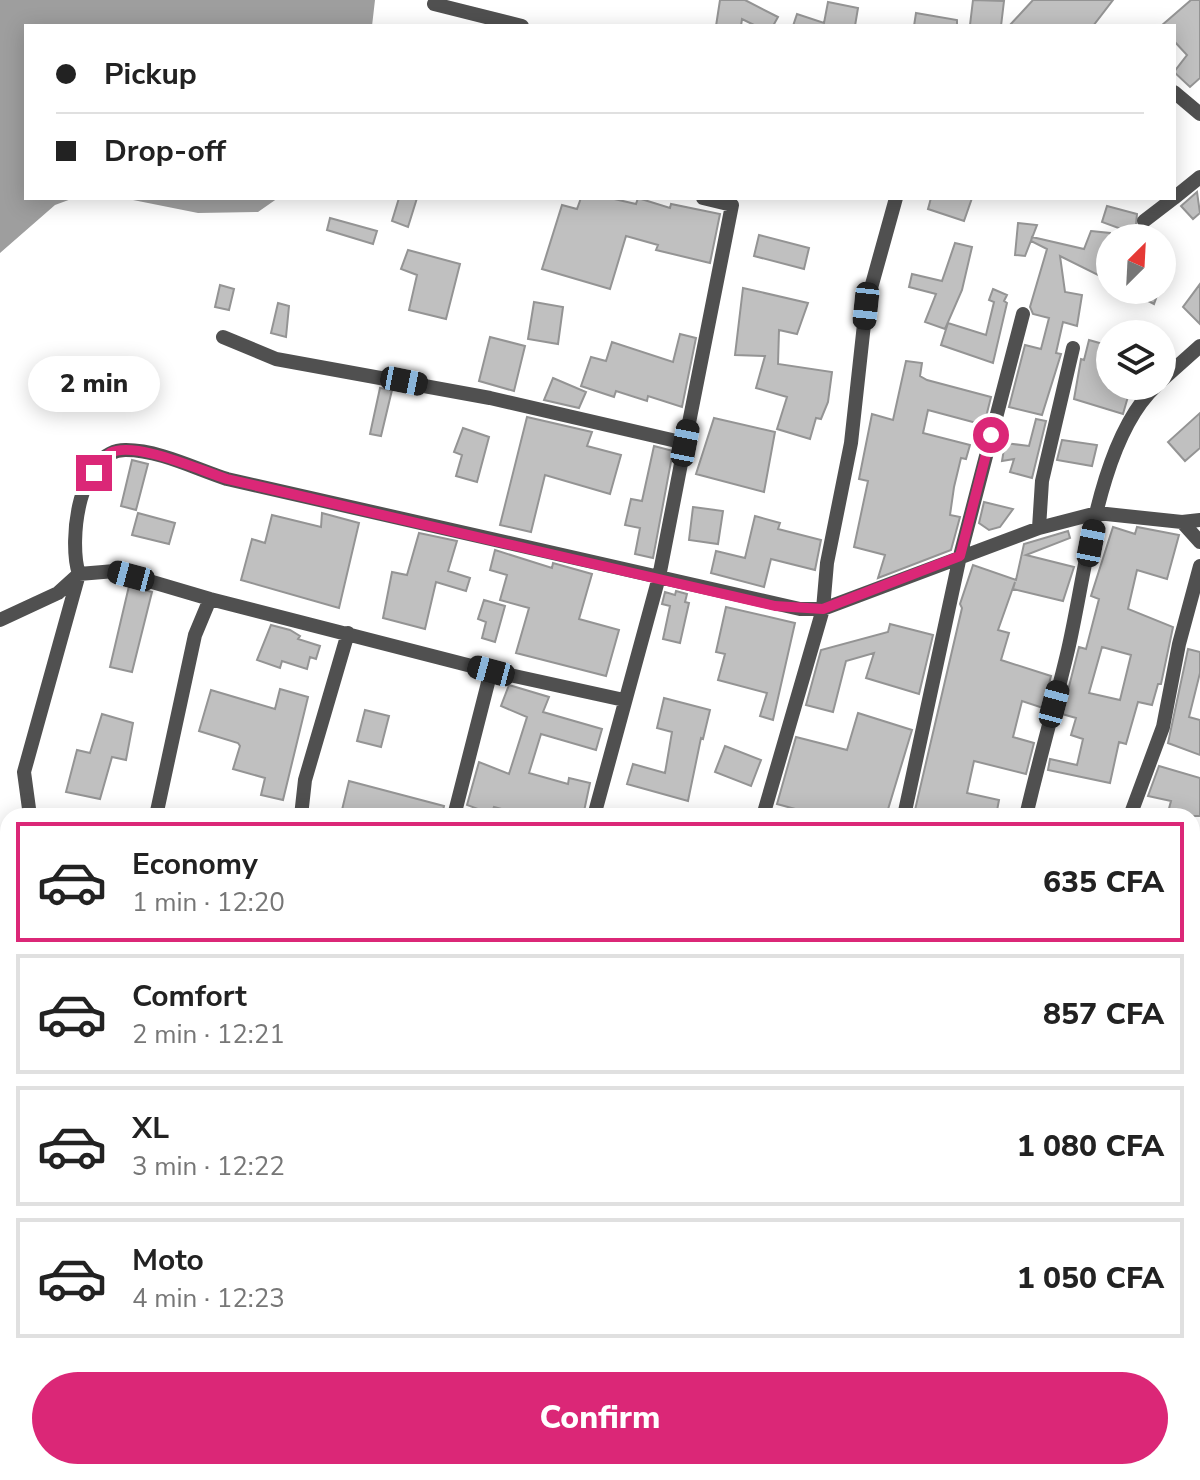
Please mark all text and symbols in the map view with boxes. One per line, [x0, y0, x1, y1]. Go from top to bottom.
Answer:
text: Pickup [104, 54, 197, 95]
text: Drop-off [104, 131, 226, 172]
north arrow [1096, 224, 1176, 304]
map controls [1096, 224, 1176, 400]
car [852, 281, 880, 331]
button: layers [1096, 320, 1176, 400]
callout: 2 min [28, 357, 160, 413]
car [378, 365, 430, 397]
text: 2 min [60, 366, 128, 401]
car [669, 417, 701, 469]
route start [973, 417, 1009, 453]
route end [76, 455, 112, 491]
car [1075, 517, 1107, 569]
car [105, 558, 157, 594]
car [465, 653, 517, 689]
car [1036, 678, 1072, 730]
text: Economy [132, 844, 258, 885]
icon: car [36, 846, 108, 918]
text: 635 CFA [1043, 862, 1164, 903]
text: 1 min · 12:20 [132, 885, 285, 920]
text: Comfort [132, 976, 247, 1017]
icon: car [36, 978, 108, 1050]
text: 857 CFA [1043, 994, 1164, 1035]
text: 2 min · 12:21 [132, 1017, 285, 1052]
text: XL [132, 1108, 169, 1149]
icon: car [36, 1110, 108, 1182]
text: 1 080 CFA [1017, 1126, 1164, 1167]
text: 3 min · 12:22 [132, 1149, 285, 1184]
text: Moto [132, 1240, 204, 1281]
icon: car [36, 1242, 108, 1314]
text: 1 050 CFA [1017, 1258, 1164, 1299]
text: 4 min · 12:23 [132, 1281, 285, 1316]
button: Confirm [32, 1372, 1168, 1464]

